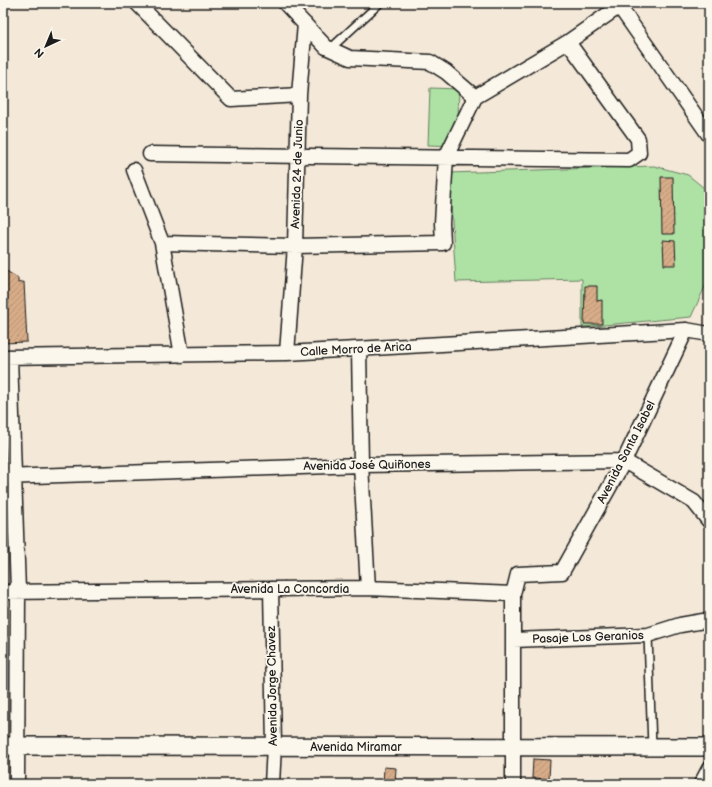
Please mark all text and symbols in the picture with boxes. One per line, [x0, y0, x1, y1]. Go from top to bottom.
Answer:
north arrow [26, 26, 66, 66]
text: N [32, 45, 47, 60]
street label: Avenida 24 de Junio [288, 119, 307, 229]
street label: Calle Morro de Arica [300, 339, 412, 360]
street label: Avenida Santa Isabel [594, 398, 659, 506]
street label: Avenida José Quiñones [303, 457, 431, 474]
street label: Avenida La Concordia [231, 582, 350, 597]
street label: Avenida Jorge Chavez [264, 625, 281, 746]
street label: Pasaje Los Geranios [532, 628, 644, 647]
street label: Avenida Miramar [310, 740, 402, 755]

